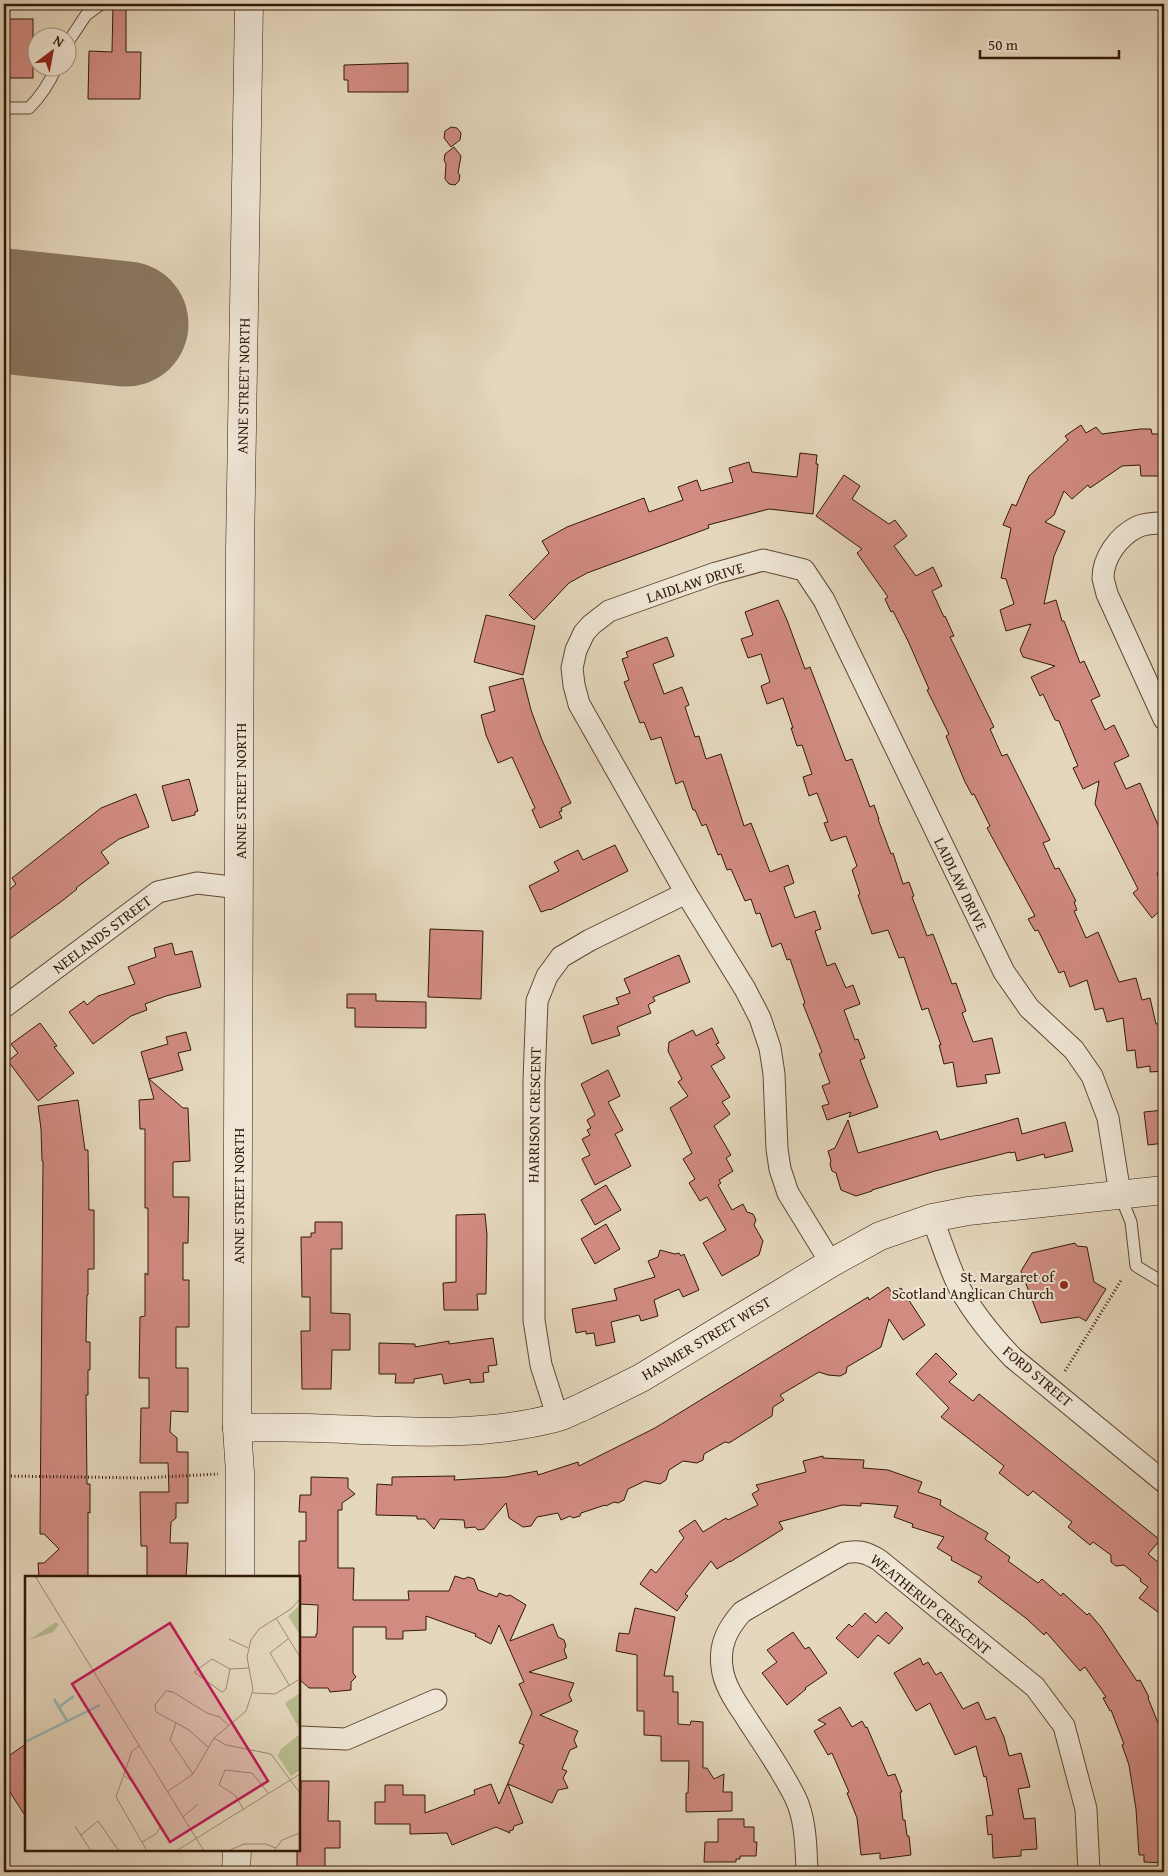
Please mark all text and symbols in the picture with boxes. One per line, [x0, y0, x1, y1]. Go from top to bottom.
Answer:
north arrow [28, 28, 78, 78]
scale bar [980, 28, 1119, 60]
text: N [50, 30, 69, 52]
text: 50 m [988, 34, 1019, 55]
street label: ANNE STREET NORTH [231, 318, 255, 454]
street label: LAIDLAW DRIVE [643, 556, 747, 608]
street label: ANNE STREET NORTH [230, 723, 251, 859]
street label: LAIDLAW DRIVE [929, 834, 993, 935]
street label: NEELANDS STREET [48, 889, 156, 978]
street label: HARRISON CRESCENT [522, 1046, 546, 1183]
street label: ANNE STREET NORTH [228, 1128, 249, 1264]
place label: St. Margaret of Scotland Anglican Church [892, 1266, 1056, 1304]
marker: St. Margaret of Scotland Anglican Church [1058, 1279, 1070, 1291]
street label: HANMER STREET WEST [637, 1291, 775, 1385]
street label: FORD STREET [999, 1340, 1078, 1412]
street label: WEATHERUP CRESCENT [866, 1549, 996, 1660]
inset map [25, 1576, 300, 1851]

